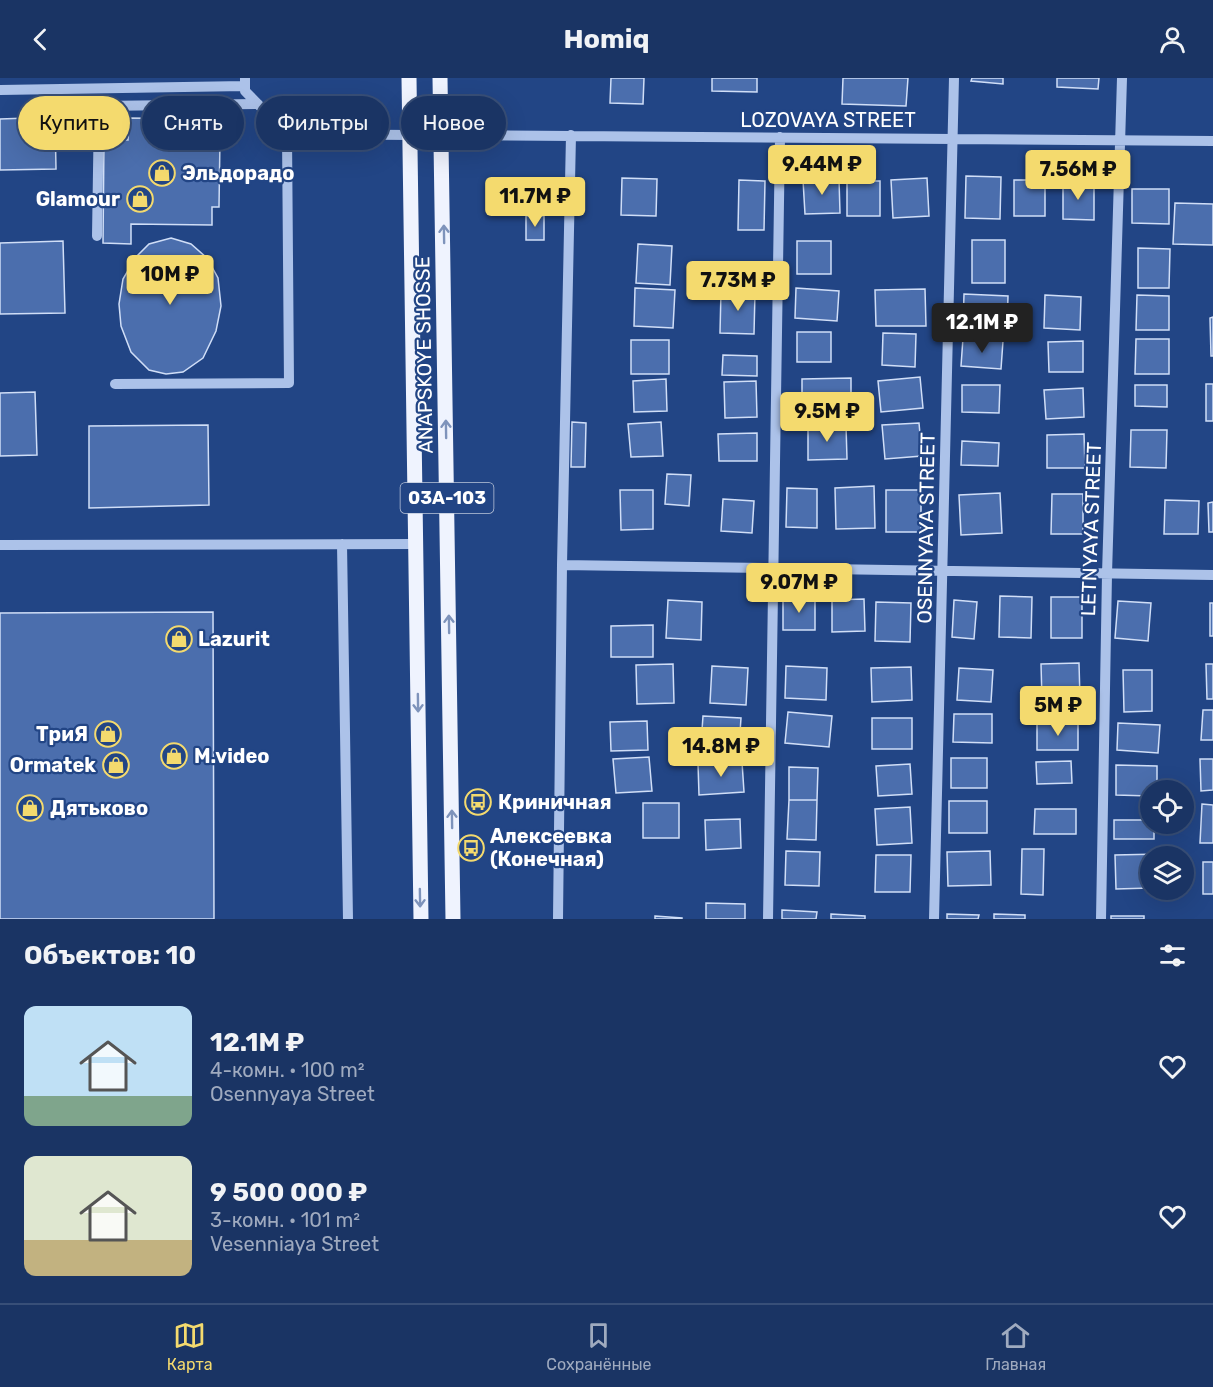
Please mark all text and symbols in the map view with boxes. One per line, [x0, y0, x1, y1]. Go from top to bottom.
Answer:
icon: back [24, 23, 57, 56]
text: Homiq [563, 23, 650, 55]
icon: person [1156, 23, 1189, 56]
chip: Купить [18, 96, 130, 150]
chip: Снять [142, 96, 244, 150]
chip: Фильтры [256, 96, 389, 150]
chip: Новое [401, 96, 506, 150]
street label: LOZOVAYA STREET [740, 108, 916, 132]
pin: 9.44M ₽ [767, 145, 877, 196]
pin: 7.56M ₽ [1023, 150, 1133, 201]
text: 9.44M ₽ [782, 152, 862, 176]
text: 7.56M ₽ [1039, 157, 1117, 181]
shop icon: Эльдорадо [147, 158, 177, 188]
place label: Эльдорадо [182, 161, 294, 185]
pin: 11.7M ₽ [480, 177, 590, 228]
shop icon: Glamour [125, 184, 155, 214]
text: 11.7M ₽ [499, 184, 571, 208]
place label: Glamour [36, 187, 120, 211]
one-way arrow [438, 224, 449, 244]
pin: 10M ₽ [128, 255, 212, 306]
street label: ANAPSKOYE SHOSSE [410, 256, 438, 454]
pin: 7.73M ₽ [683, 261, 793, 312]
text: 10M ₽ [141, 262, 199, 286]
text: 7.73M ₽ [700, 268, 776, 292]
pin: 12.1M ₽ [927, 303, 1037, 354]
text: 12.1M ₽ [946, 310, 1018, 334]
pin: 9.5M ₽ [778, 392, 876, 443]
text: 9.5M ₽ [794, 399, 860, 423]
one-way arrow [440, 419, 452, 439]
street label: OSENNYAYA STREET [912, 432, 940, 624]
street label: LETNYAYA STREET [1076, 441, 1106, 617]
road number: 03А-103 [400, 483, 494, 513]
pin: 9.07M ₽ [744, 563, 854, 614]
text: 9.07M ₽ [760, 570, 838, 594]
one-way arrow [443, 614, 455, 634]
shop icon: Lazurit [164, 624, 194, 654]
place label: Lazurit [198, 627, 270, 651]
pin: 5M ₽ [1022, 686, 1094, 737]
one-way arrow [412, 693, 424, 713]
text: 5M ₽ [1034, 693, 1082, 717]
shop icon: ТриЯ [93, 719, 123, 749]
place label: ТриЯ [36, 722, 88, 746]
pin: 14.8M ₽ [666, 727, 776, 778]
text: 14.8M ₽ [682, 734, 760, 758]
shop icon: M.video [159, 741, 189, 771]
place label: M.video [194, 744, 270, 768]
shop icon: Ormatek [101, 750, 131, 780]
place label: Ormatek [10, 753, 96, 777]
map controls [1140, 780, 1194, 900]
button: locate [1140, 780, 1194, 834]
bus stop icon: Криничная [463, 787, 493, 817]
place label: Криничная [498, 790, 612, 814]
shop icon: Дятьково [15, 793, 45, 823]
place label: Дятьково [50, 796, 148, 820]
one-way arrow [446, 809, 458, 829]
place label: Алексеевка (Конечная) [490, 824, 612, 871]
bus stop icon: Алексеевка (Конечная) [456, 833, 486, 863]
button: layers [1140, 846, 1194, 900]
one-way arrow [414, 888, 426, 908]
icon: filters [1156, 939, 1189, 972]
text: Объектов: 10 [24, 940, 196, 971]
text: 12.1M ₽ [210, 1027, 304, 1058]
icon: home [72, 1030, 144, 1102]
icon: heart [1156, 1050, 1189, 1083]
text: 4-комн. · 100 m² [210, 1058, 365, 1082]
text: Osennyaya Street [210, 1082, 375, 1106]
text: 9 500 000 ₽ [210, 1177, 367, 1208]
icon: home [72, 1180, 144, 1252]
icon: heart [1156, 1200, 1189, 1233]
text: 3-комн. · 101 m² [210, 1208, 360, 1232]
text: Vesenniaya Street [210, 1232, 379, 1256]
tab: Карта [167, 1319, 213, 1374]
tab: Сохранённые [546, 1319, 652, 1374]
tab: Главная [985, 1319, 1046, 1374]

